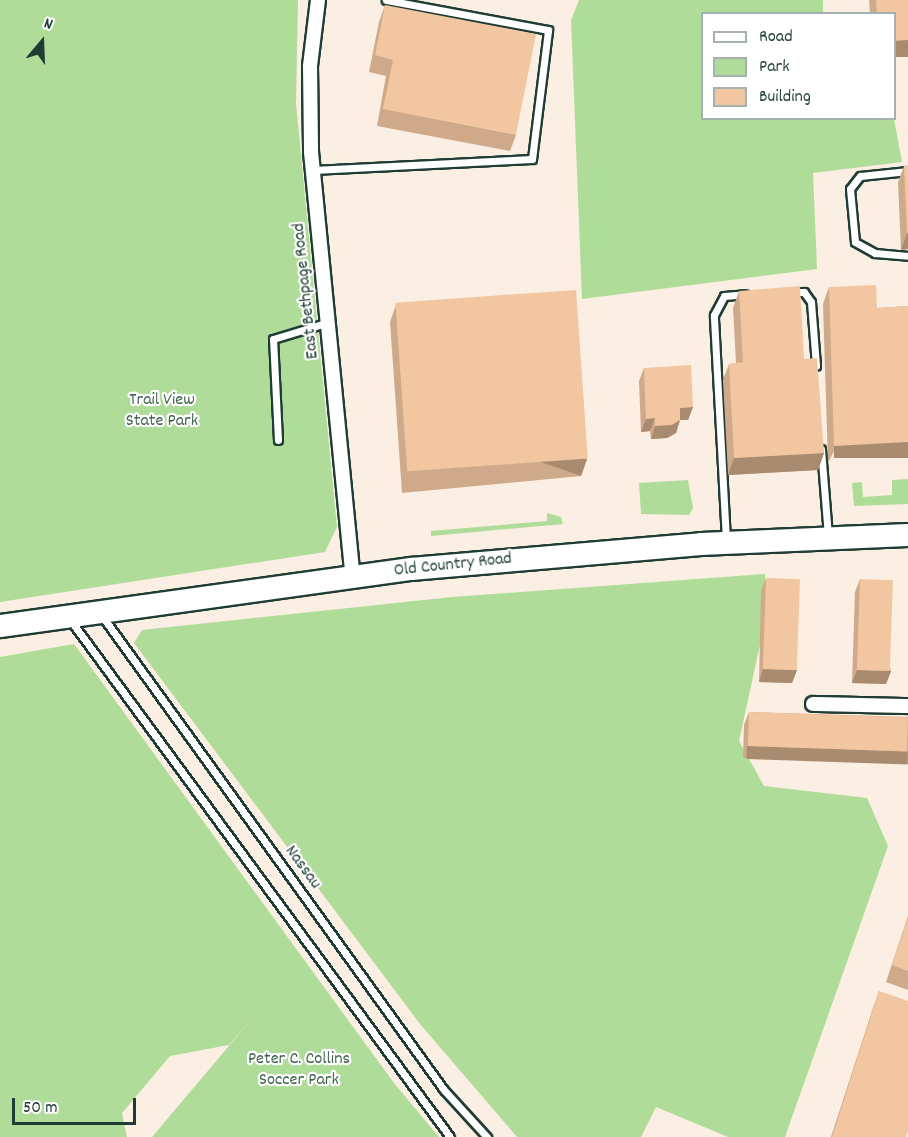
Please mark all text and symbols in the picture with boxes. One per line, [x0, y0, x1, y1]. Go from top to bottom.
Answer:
north arrow [12, 12, 72, 72]
text: N [41, 12, 56, 37]
legend [701, 12, 896, 120]
text: Road [759, 25, 793, 50]
text: Park [759, 55, 790, 80]
text: Building [759, 85, 811, 110]
street label: East Bethpage Road [289, 222, 325, 360]
park label: Trail View State Park [126, 391, 198, 434]
street label: Old Country Road [393, 549, 513, 583]
street label: Nassau [279, 842, 325, 894]
park label: Peter C. Collins Soccer Park [248, 1050, 350, 1092]
scale bar [15, 1086, 140, 1124]
text: 50 m [23, 1096, 58, 1121]

